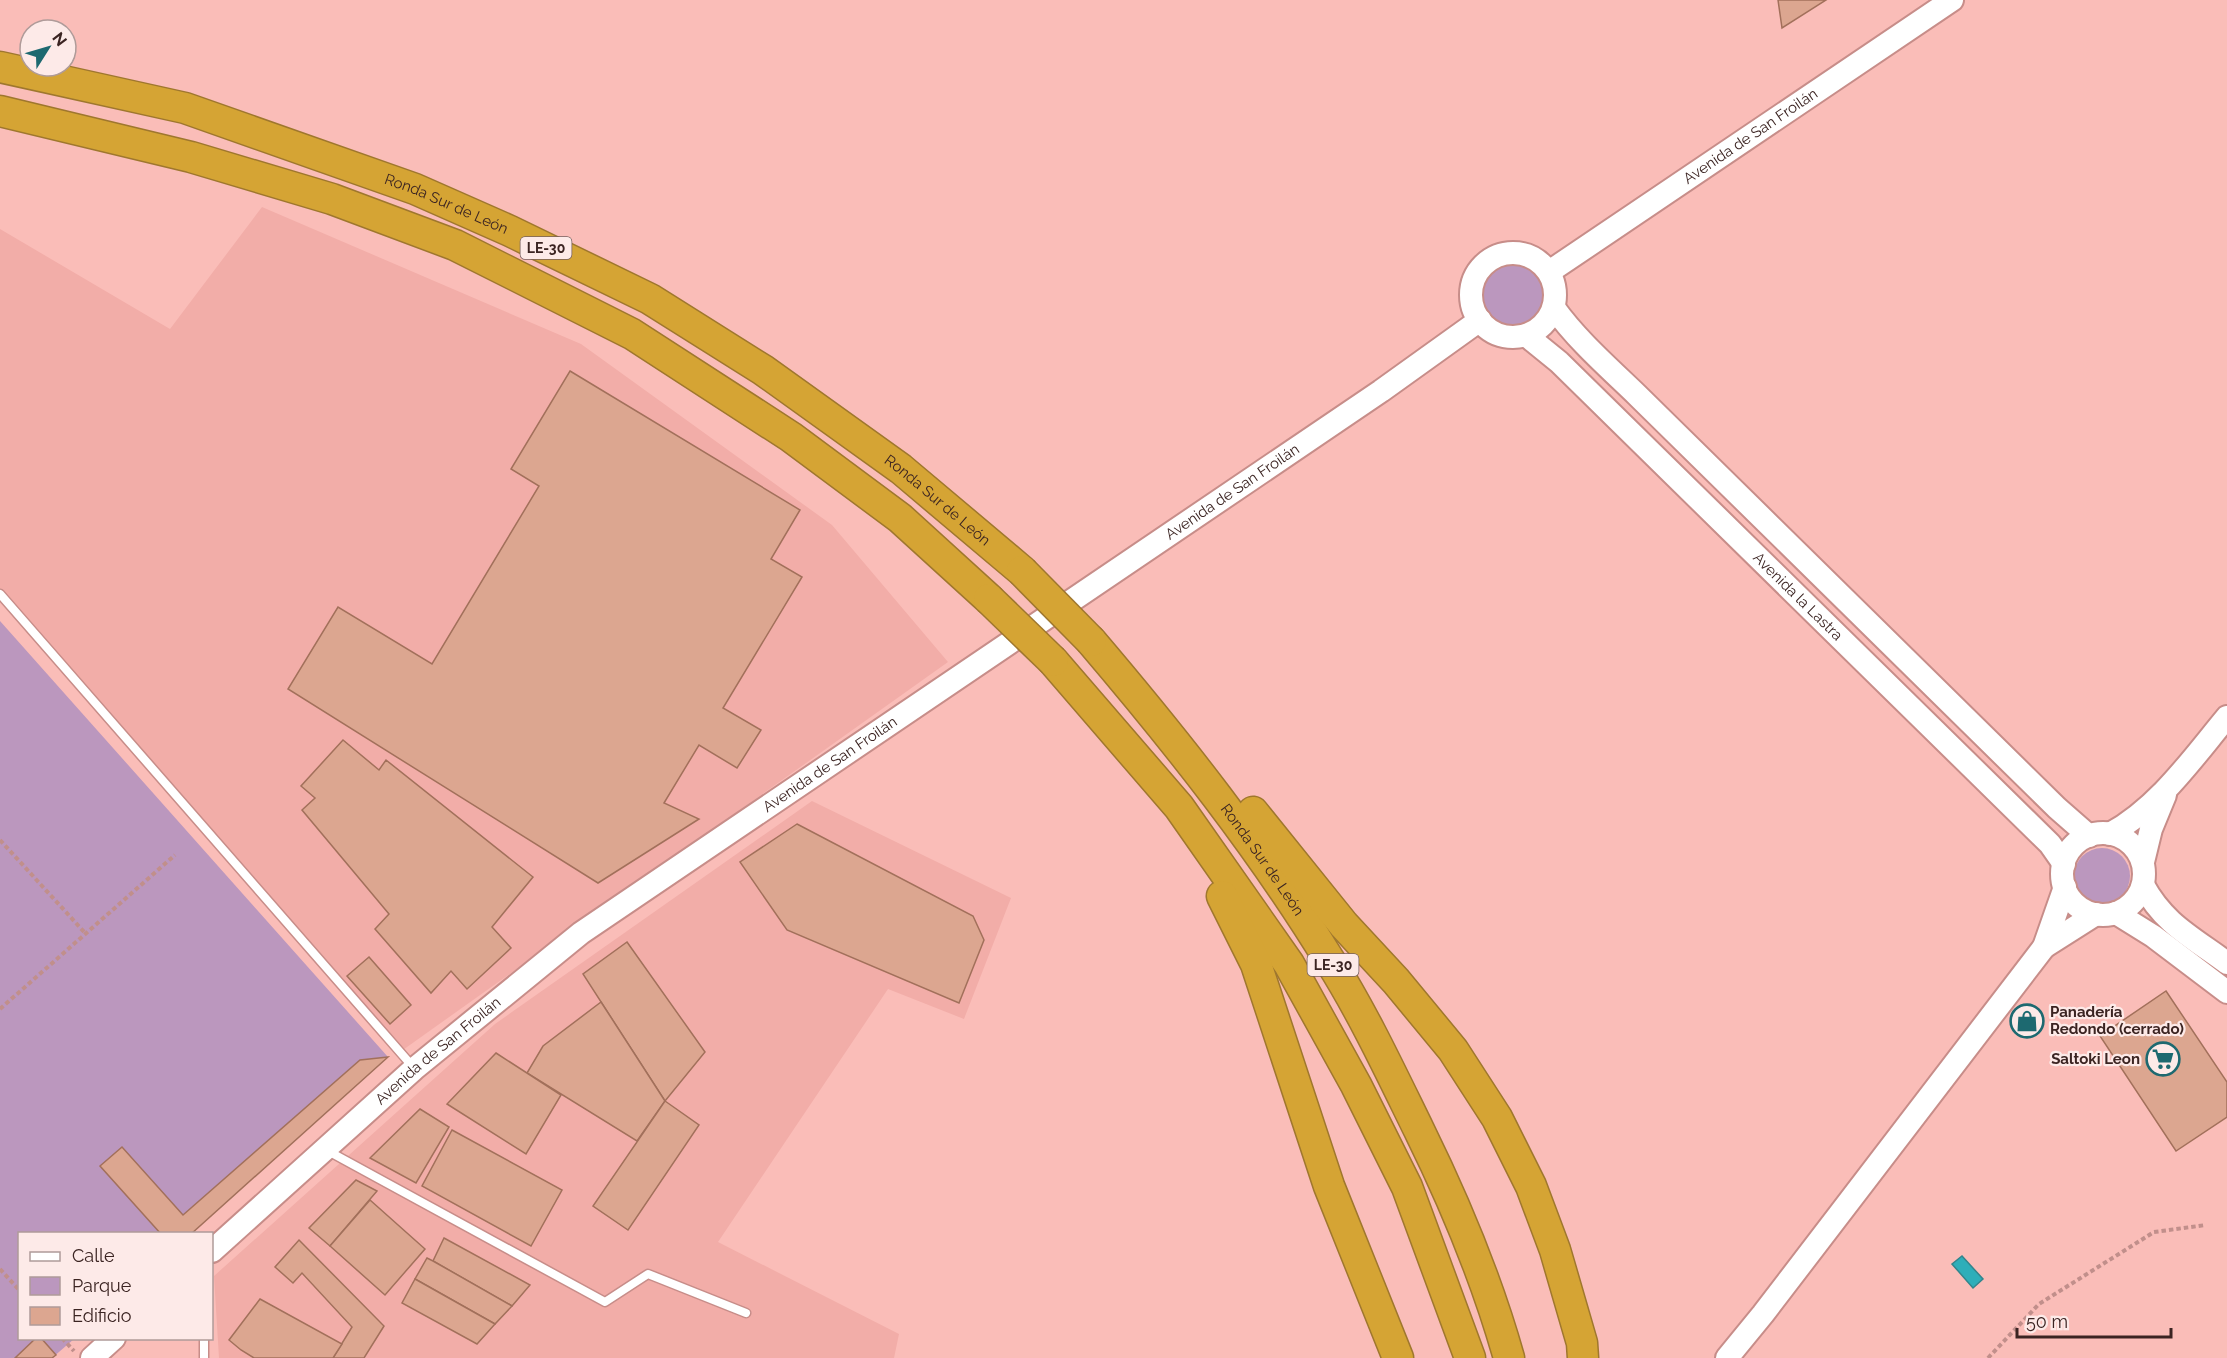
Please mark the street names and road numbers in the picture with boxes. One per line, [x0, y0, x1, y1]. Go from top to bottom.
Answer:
street label: Avenida de San Froilán [1680, 84, 1821, 188]
street label: Ronda Sur de León [382, 170, 511, 238]
road number: LE-30 [520, 237, 572, 259]
street label: Avenida de San Froilán [1162, 440, 1303, 543]
street label: Ronda Sur de León [881, 451, 994, 549]
street label: Avenida la Lastra [1749, 549, 1846, 644]
street label: Avenida de San Froilán [760, 713, 900, 816]
street label: Ronda Sur de León [1217, 800, 1308, 919]
road number: LE-30 [1308, 954, 1358, 976]
street label: Avenida de San Froilán [372, 993, 504, 1108]

